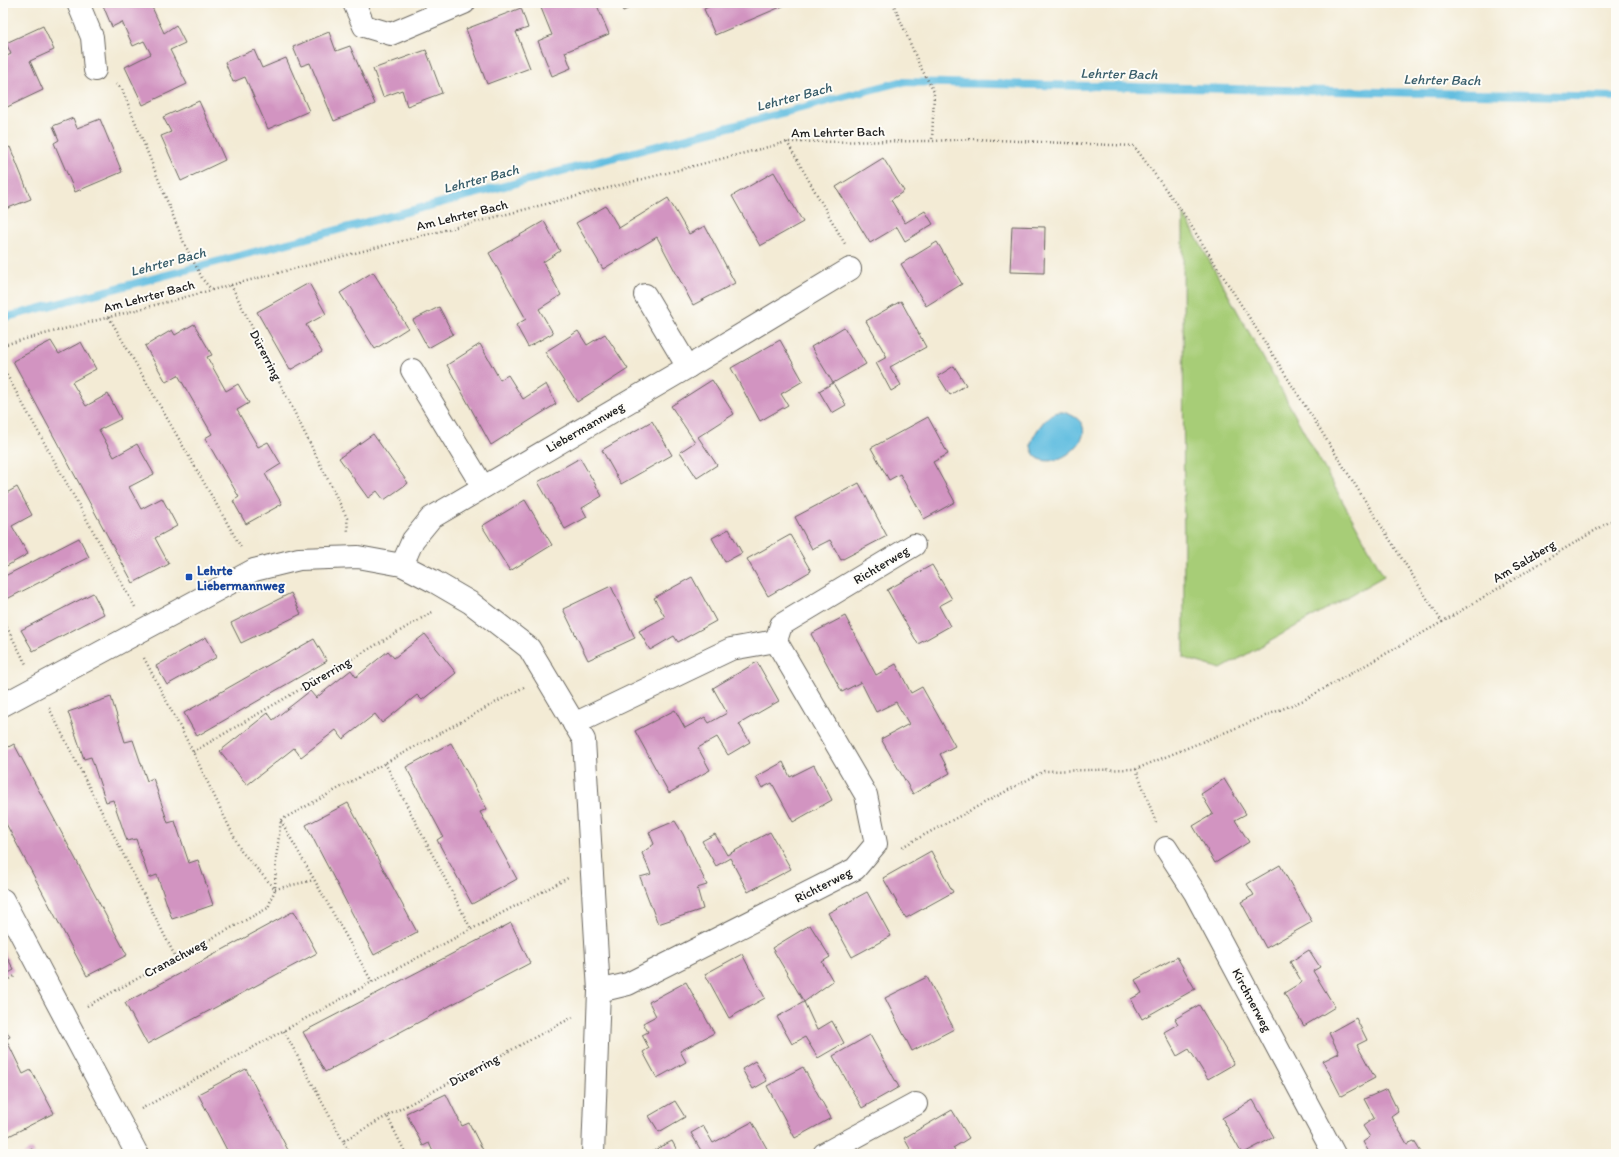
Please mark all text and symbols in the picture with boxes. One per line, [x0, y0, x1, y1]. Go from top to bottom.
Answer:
water label: Lehrter Bach [1080, 65, 1158, 83]
water label: Lehrter Bach [1403, 71, 1481, 89]
water label: Lehrter Bach [754, 79, 834, 115]
street label: Am Lehrter Bach [791, 124, 885, 140]
water label: Lehrter Bach [441, 161, 521, 197]
street label: Am Lehrter Bach [415, 196, 509, 234]
water label: Lehrter Bach [128, 244, 208, 280]
street label: Am Lehrter Bach [102, 277, 196, 315]
street label: Dürerring [247, 327, 285, 383]
street label: Liebermannweg [543, 398, 627, 455]
street label: Am Salzberg [1490, 536, 1558, 586]
street label: Richterweg [851, 542, 912, 587]
place label: Lehrte Liebermannweg [197, 563, 285, 594]
marker: Lehrte Liebermannweg [184, 572, 194, 582]
street label: Dürerring [299, 654, 354, 694]
street label: Richterweg [792, 864, 854, 906]
street label: Cranachweg [141, 935, 209, 981]
street label: Kirchnerweg [1229, 966, 1275, 1035]
street label: Dürerring [446, 1050, 502, 1089]

